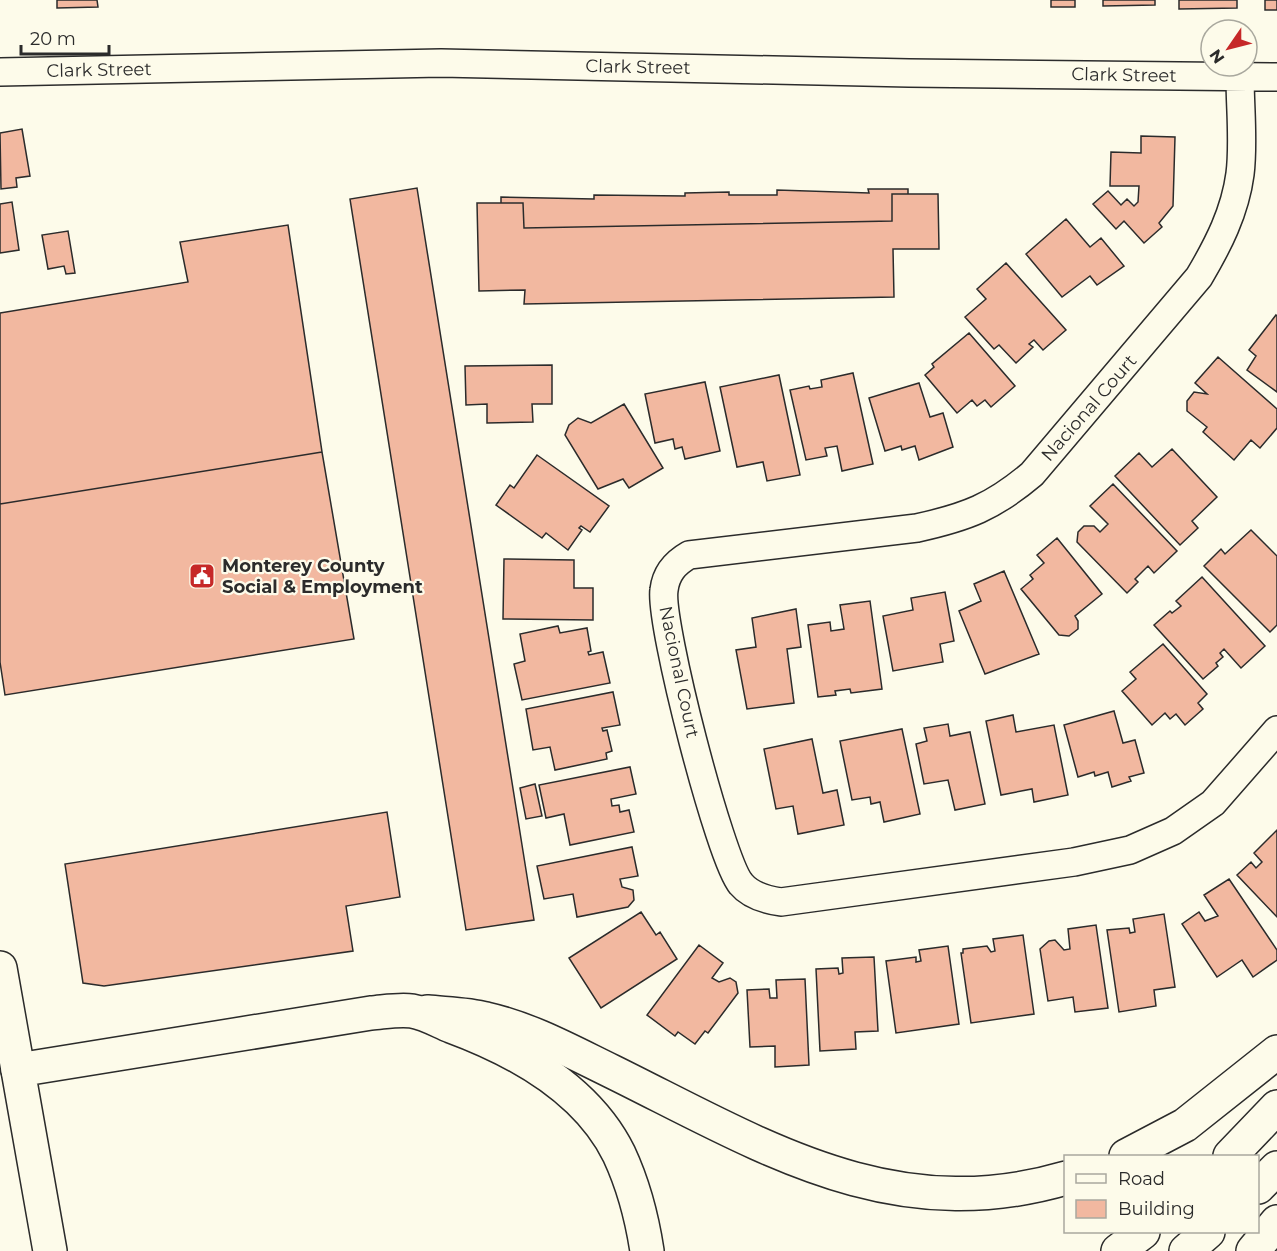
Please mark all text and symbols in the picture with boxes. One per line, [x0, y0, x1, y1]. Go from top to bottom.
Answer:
scale bar [21, 18, 110, 56]
north arrow [1199, 18, 1259, 78]
text: 20 m [30, 28, 76, 50]
text: N [1206, 46, 1229, 67]
street label: Clark Street [585, 55, 691, 79]
street label: Clark Street [46, 58, 152, 82]
street label: Clark Street [1071, 63, 1177, 87]
street label: Nacional Court [1037, 350, 1141, 466]
place label: Monterey County Social & Employment [222, 555, 423, 598]
public building icon: Monterey County Social & Employment [187, 561, 217, 591]
street label: Nacional Court [654, 604, 704, 740]
legend [1064, 1155, 1259, 1233]
text: Road [1118, 1168, 1165, 1190]
text: Building [1118, 1198, 1195, 1220]

